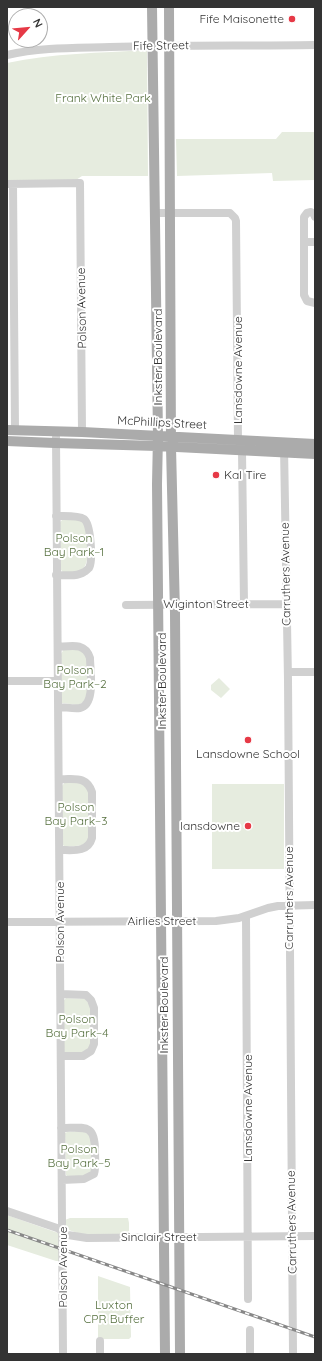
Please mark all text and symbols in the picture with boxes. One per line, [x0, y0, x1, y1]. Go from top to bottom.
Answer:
north arrow [8, 8, 48, 48]
place label: Fife Maisonette [200, 12, 284, 26]
marker: Fife Maisonette [287, 14, 297, 24]
text: N [30, 16, 46, 30]
street label: Fife Street [133, 38, 189, 54]
park label: Frank White Park [55, 91, 151, 105]
street label: Polson Avenue [74, 267, 90, 349]
street label: Inkster Boulevard [151, 308, 165, 406]
street label: Lansdowne Avenue [231, 316, 245, 424]
street label: McPhillips Street [117, 413, 207, 433]
place label: Kal Tire [224, 468, 266, 482]
marker: Kal Tire [211, 470, 221, 480]
street label: Carruthers Avenue [278, 522, 294, 626]
park label: Polson Bay Park–1 [44, 531, 104, 559]
street label: Wiginton Street [163, 597, 249, 611]
street label: Inkster Boulevard [155, 632, 169, 730]
park label: Polson Bay Park–2 [43, 663, 107, 691]
marker: Lansdowne School [243, 735, 253, 745]
place label: Lansdowne School [196, 747, 300, 761]
park label: Polson Bay Park–3 [45, 800, 107, 828]
place label: lansdowne [180, 819, 240, 833]
marker: lansdowne [243, 821, 253, 831]
street label: Carruthers Avenue [282, 846, 296, 950]
street label: Polson Avenue [53, 881, 67, 963]
street label: Airlies Street [128, 914, 196, 928]
street label: Inkster Boulevard [157, 956, 171, 1054]
park label: Polson Bay Park–4 [45, 1012, 109, 1040]
street label: Lansdowne Avenue [241, 1054, 255, 1162]
park label: Polson Bay Park–5 [47, 1142, 111, 1170]
street label: Carruthers Avenue [284, 1170, 300, 1274]
street label: Polson Avenue [56, 1226, 70, 1308]
street label: Sinclair Street [121, 1230, 197, 1244]
park label: Luxton CPR Buffer [84, 1298, 144, 1326]

